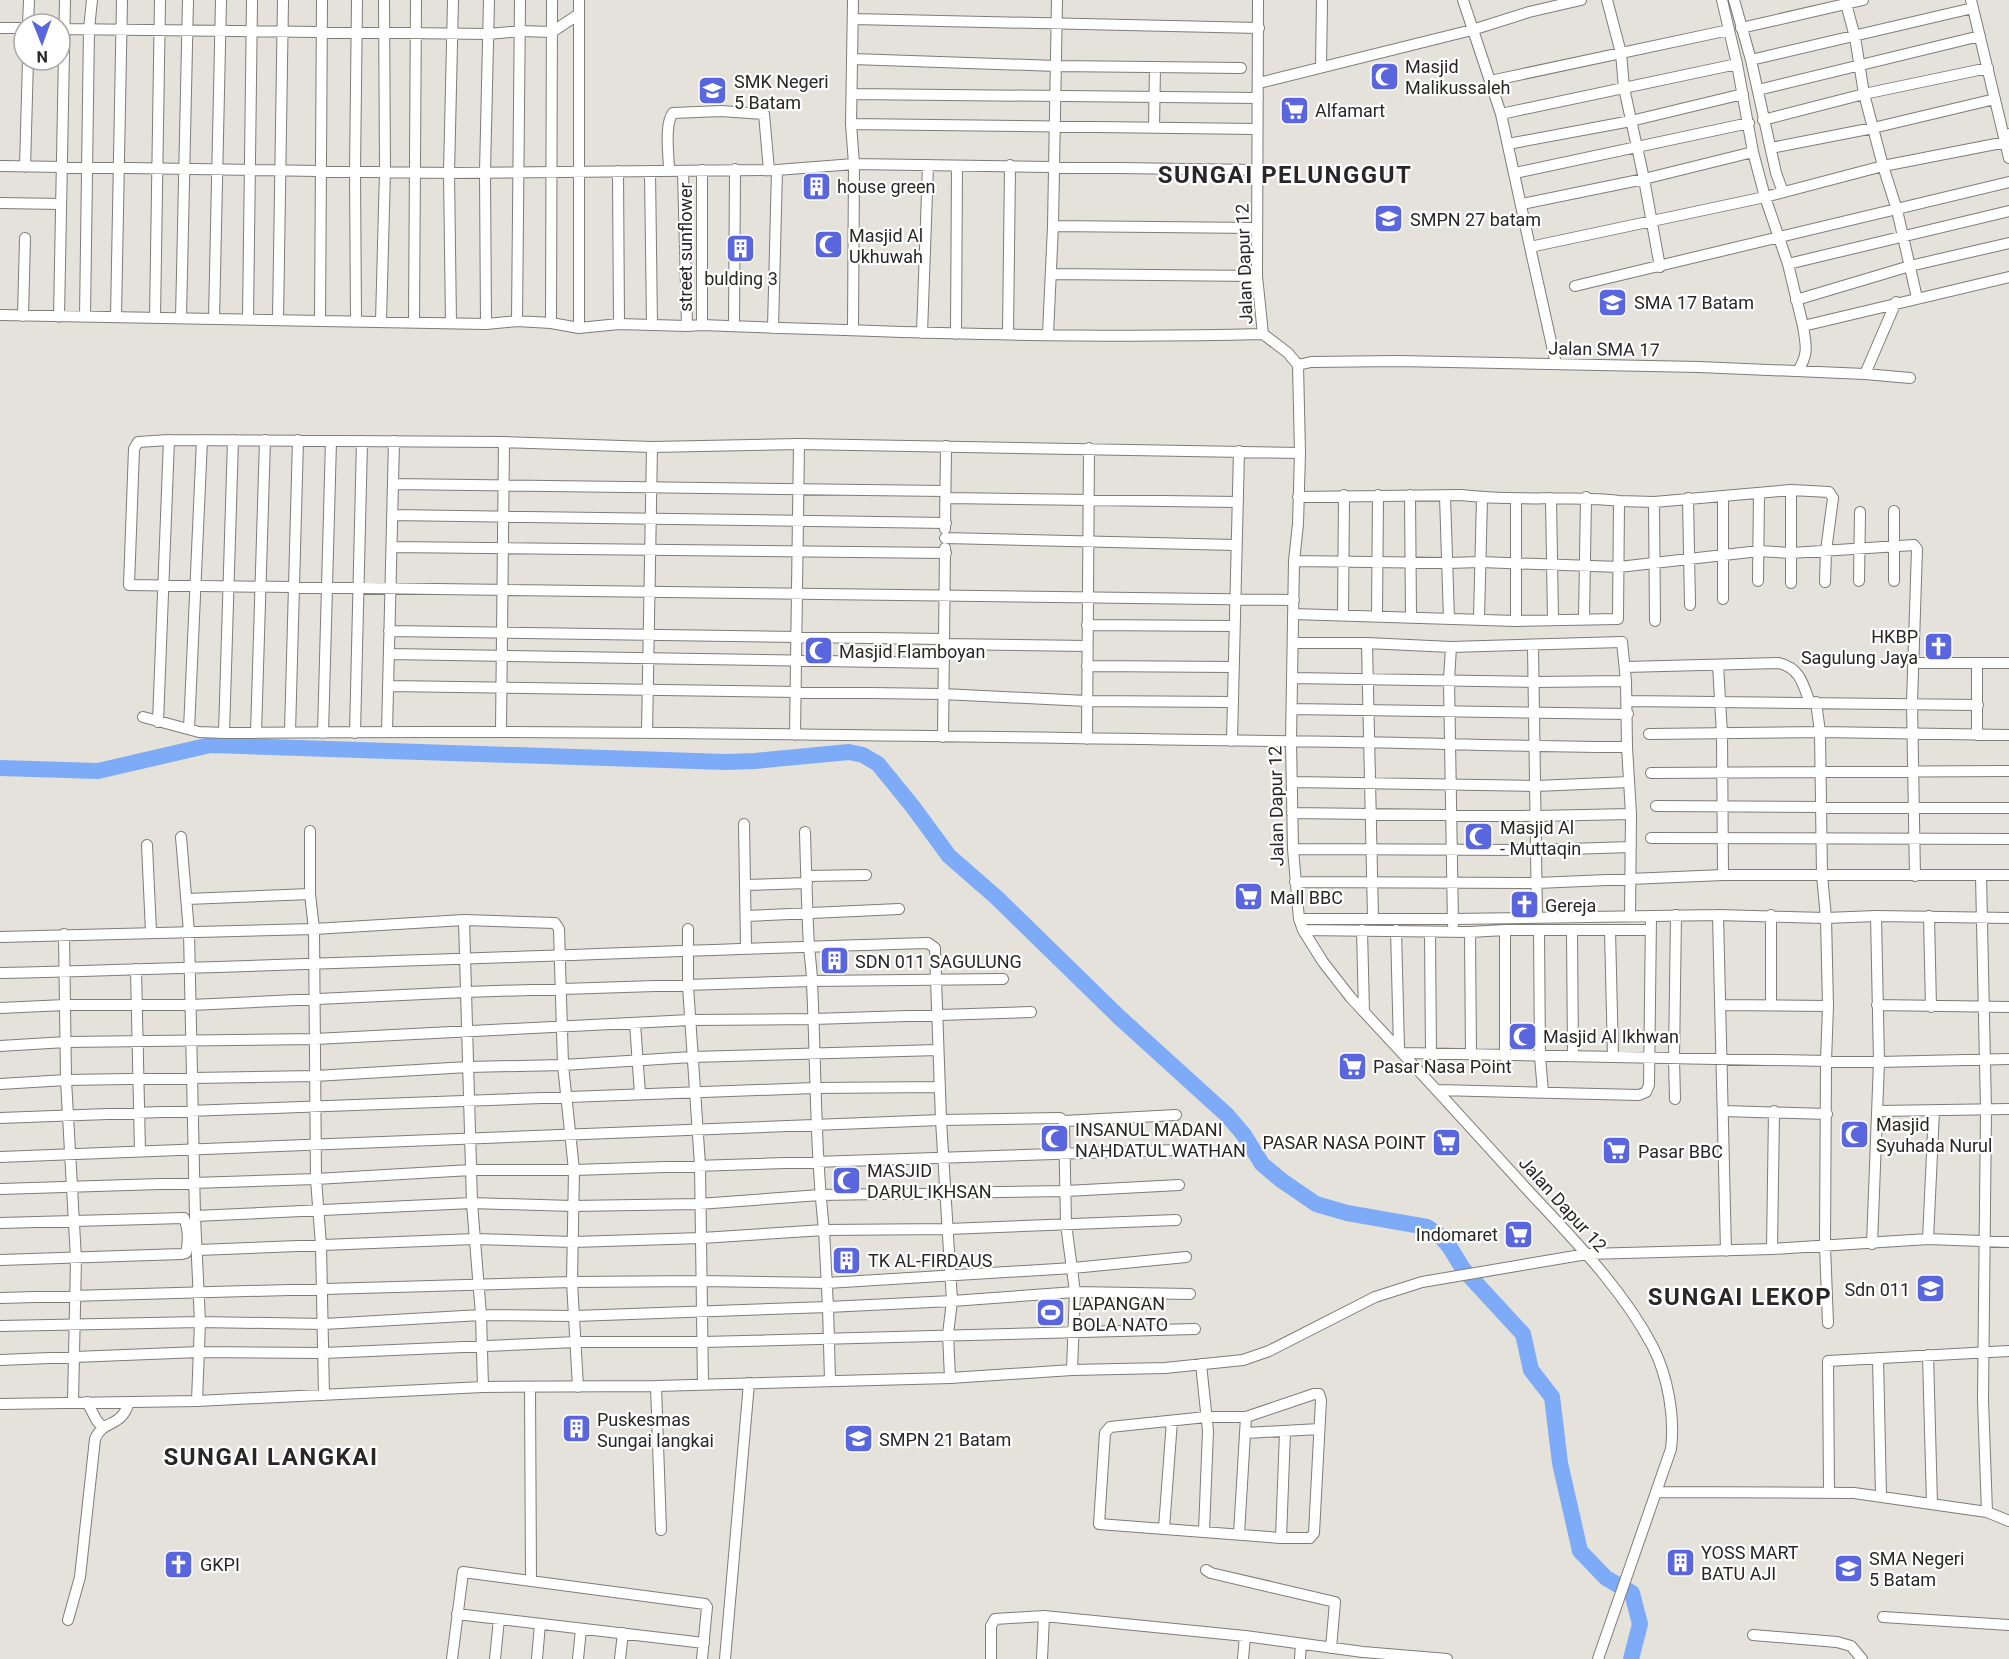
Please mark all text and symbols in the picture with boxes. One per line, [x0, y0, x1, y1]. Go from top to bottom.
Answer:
north arrow [12, 12, 72, 72]
text: N [36, 47, 48, 66]
place label: Masjid Malikussaleh [1405, 56, 1511, 98]
mosque icon: Masjid Malikussaleh [1368, 60, 1400, 92]
place label: SMK Negeri 5 Batam [734, 71, 829, 113]
school or university icon: SMK Negeri 5 Batam [697, 75, 729, 107]
supermarket icon: Alfamart [1278, 94, 1310, 126]
place label: Alfamart [1315, 100, 1385, 121]
district label: SUNGAI PELUNGGUT [1158, 161, 1412, 189]
building icon: house green [800, 170, 832, 202]
place label: house green [837, 176, 935, 197]
street label: street sunflower [675, 182, 696, 312]
street label: Jalan Dapur 12 [1231, 203, 1257, 325]
school or university icon: SMPN 27 batam [1373, 203, 1405, 235]
place label: SMPN 27 batam [1410, 209, 1541, 230]
place label: Masjid Al Ukhuwah [849, 225, 923, 267]
mosque icon: Masjid Al Ukhuwah [812, 229, 844, 261]
building icon: bulding 3 [725, 233, 757, 265]
place label: bulding 3 [704, 268, 778, 289]
school or university icon: SMA 17 Batam [1597, 286, 1629, 318]
place label: SMA 17 Batam [1634, 292, 1754, 313]
street label: Jalan SMA 17 [1548, 338, 1660, 360]
place label: HKBP Sagulung Jaya [1801, 626, 1918, 668]
church icon: HKBP Sagulung Jaya [1923, 630, 1955, 662]
mosque icon: Masjid Flamboyan [802, 635, 834, 667]
place label: Masjid Flamboyan [839, 641, 985, 662]
street label: Jalan Dapur 12 [1264, 745, 1288, 867]
place label: Masjid Al - Muttaqin [1500, 817, 1581, 859]
mosque icon: Masjid Al - Muttaqin [1463, 821, 1495, 853]
supermarket icon: Mall BBC [1233, 881, 1265, 913]
place label: Mall BBC [1270, 887, 1343, 908]
church icon: Gereja [1508, 889, 1540, 921]
place label: Gereja [1545, 895, 1596, 916]
building icon: SDN 011 SAGULUNG [818, 945, 850, 977]
place label: SDN 011 SAGULUNG [855, 951, 1022, 972]
mosque icon: Masjid Al Ikhwan [1506, 1020, 1538, 1052]
place label: Masjid Al Ikhwan [1543, 1026, 1679, 1047]
supermarket icon: Pasar Nasa Point [1336, 1050, 1368, 1082]
place label: Pasar Nasa Point [1373, 1056, 1512, 1077]
place label: Masjid Syuhada Nurul [1876, 1114, 1992, 1156]
mosque icon: Masjid Syuhada Nurul [1839, 1118, 1871, 1150]
place label: INSANUL MADANI NAHDATUL WATHAN [1075, 1119, 1246, 1161]
mosque icon: INSANUL MADANI NAHDATUL WATHAN [1038, 1123, 1070, 1155]
supermarket icon: PASAR NASA POINT [1431, 1126, 1463, 1158]
place label: PASAR NASA POINT [1263, 1132, 1426, 1153]
supermarket icon: Pasar BBC [1601, 1135, 1633, 1167]
place label: Pasar BBC [1638, 1141, 1723, 1162]
street label: Jalan Dapur 12 [1515, 1152, 1611, 1256]
place label: MASJID DARUL IKHSAN [867, 1160, 992, 1202]
mosque icon: MASJID DARUL IKHSAN [830, 1164, 862, 1196]
supermarket icon: Indomaret [1503, 1218, 1535, 1250]
place label: Indomaret [1416, 1224, 1498, 1245]
building icon: TK AL-FIRDAUS [831, 1244, 863, 1276]
place label: TK AL-FIRDAUS [868, 1250, 993, 1271]
school or university icon: Sdn 011 [1915, 1273, 1947, 1305]
place label: Sdn 011 [1844, 1279, 1910, 1300]
district label: SUNGAI LEKOP [1648, 1283, 1832, 1311]
place label: LAPANGAN BOLA NATO [1072, 1293, 1168, 1335]
sports icon: LAPANGAN BOLA NATO [1035, 1297, 1067, 1329]
place label: Puskesmas Sungai langkai [597, 1409, 714, 1451]
building icon: Puskesmas Sungai langkai [560, 1413, 592, 1445]
school or university icon: SMPN 21 Batam [842, 1423, 874, 1455]
place label: SMPN 21 Batam [879, 1429, 1011, 1450]
district label: SUNGAI LANGKAI [163, 1443, 379, 1471]
place label: YOSS MART BATU AJI [1701, 1542, 1799, 1584]
building icon: YOSS MART BATU AJI [1664, 1546, 1696, 1578]
church icon: GKPI [163, 1548, 195, 1580]
place label: SMA Negeri 5 Batam [1869, 1548, 1964, 1590]
school or university icon: SMA Negeri 5 Batam [1832, 1552, 1864, 1584]
place label: GKPI [200, 1554, 240, 1575]

